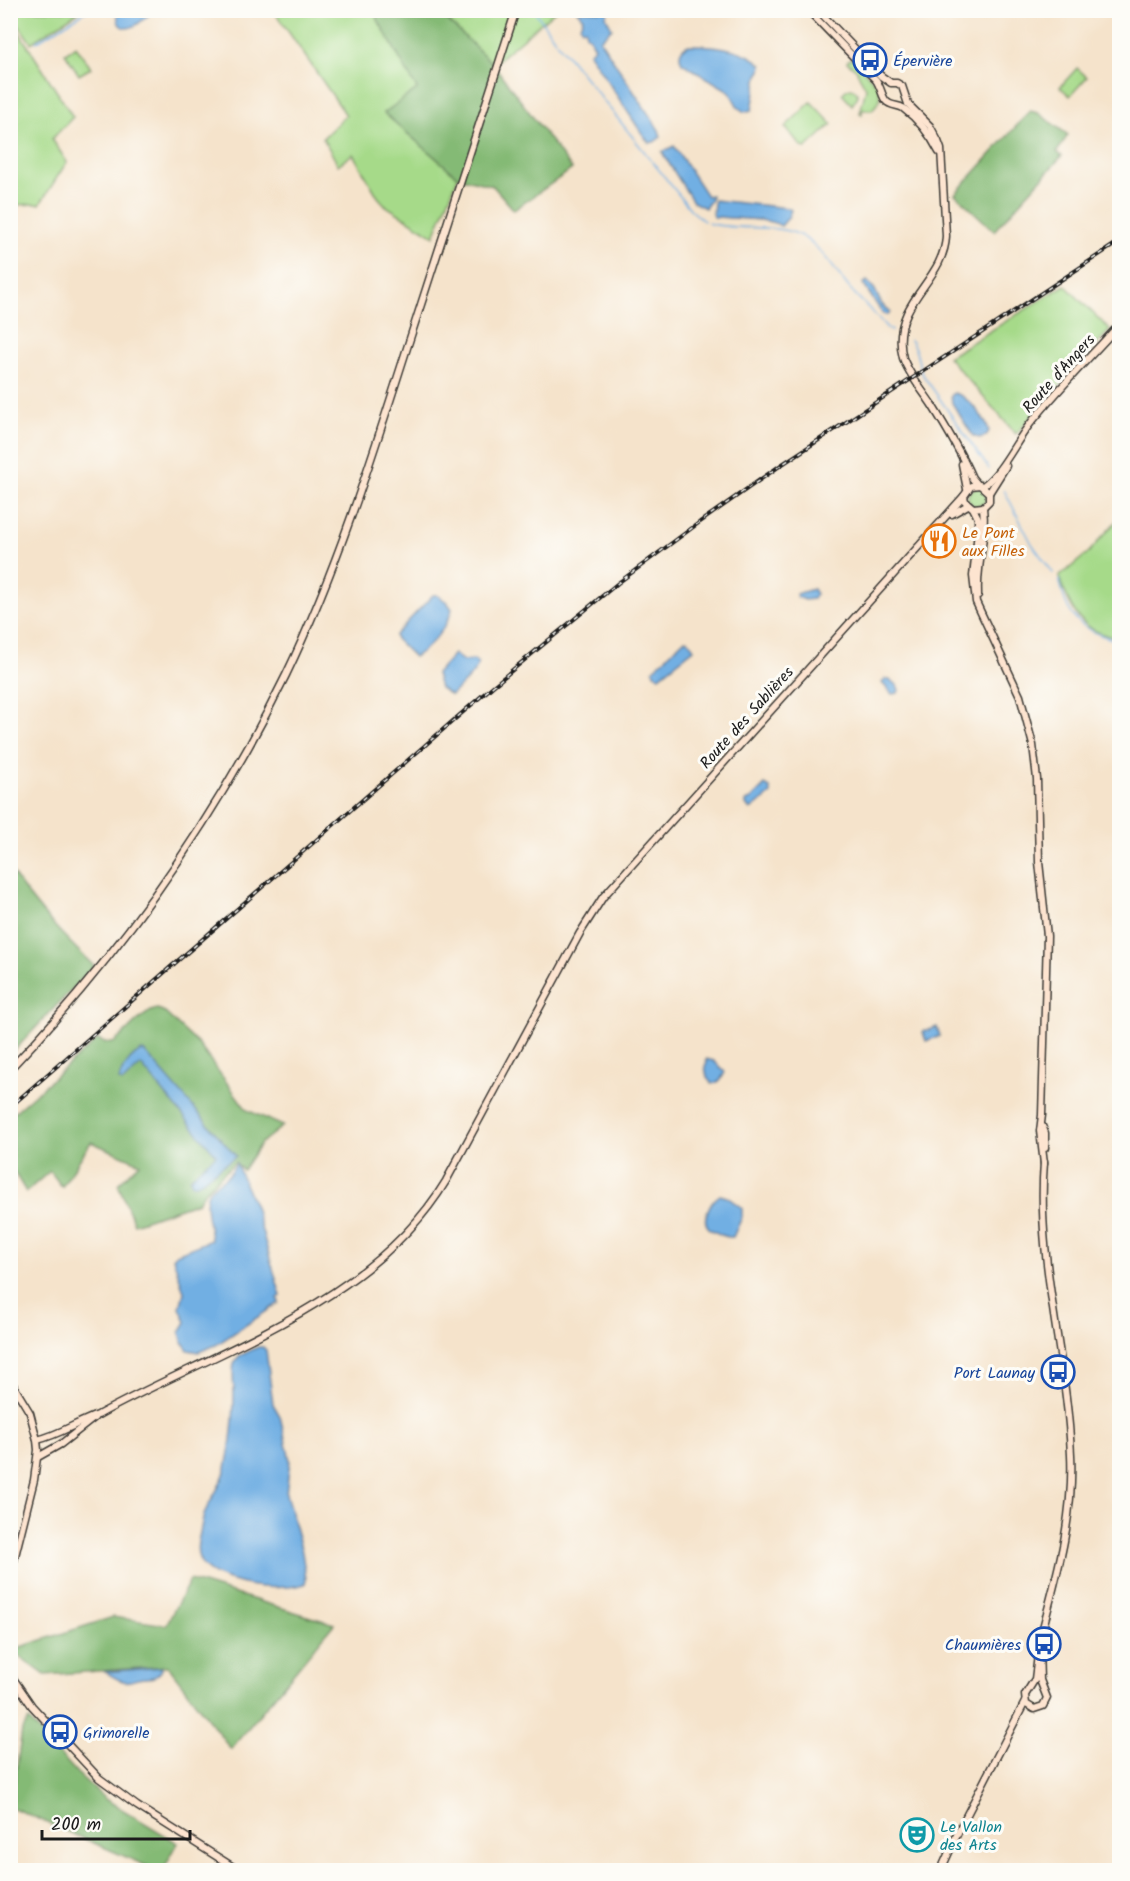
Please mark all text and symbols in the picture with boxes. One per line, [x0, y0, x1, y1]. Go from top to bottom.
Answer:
bus stop icon: Épervière [852, 42, 888, 78]
place label: Épervière [893, 49, 953, 74]
street label: Route d'Angers [1017, 329, 1102, 419]
place label: Le Pont aux Filles [962, 521, 1025, 564]
restaurant icon: Le Pont aux Filles [921, 523, 957, 559]
street label: Route des Sablières [694, 661, 800, 775]
bus stop icon: Port Launay [1040, 1354, 1076, 1390]
place label: Port Launay [954, 1361, 1035, 1386]
bus stop icon: Chaumières [1026, 1626, 1062, 1662]
place label: Chaumières [945, 1633, 1021, 1658]
bus stop icon: Grimorelle [42, 1714, 78, 1750]
place label: Grimorelle [83, 1721, 149, 1746]
scale bar [42, 1803, 190, 1841]
text: 200 m [51, 1811, 101, 1840]
place label: Le Vallon des Arts [940, 1815, 1002, 1858]
theatre icon: Le Vallon des Arts [899, 1817, 935, 1853]

